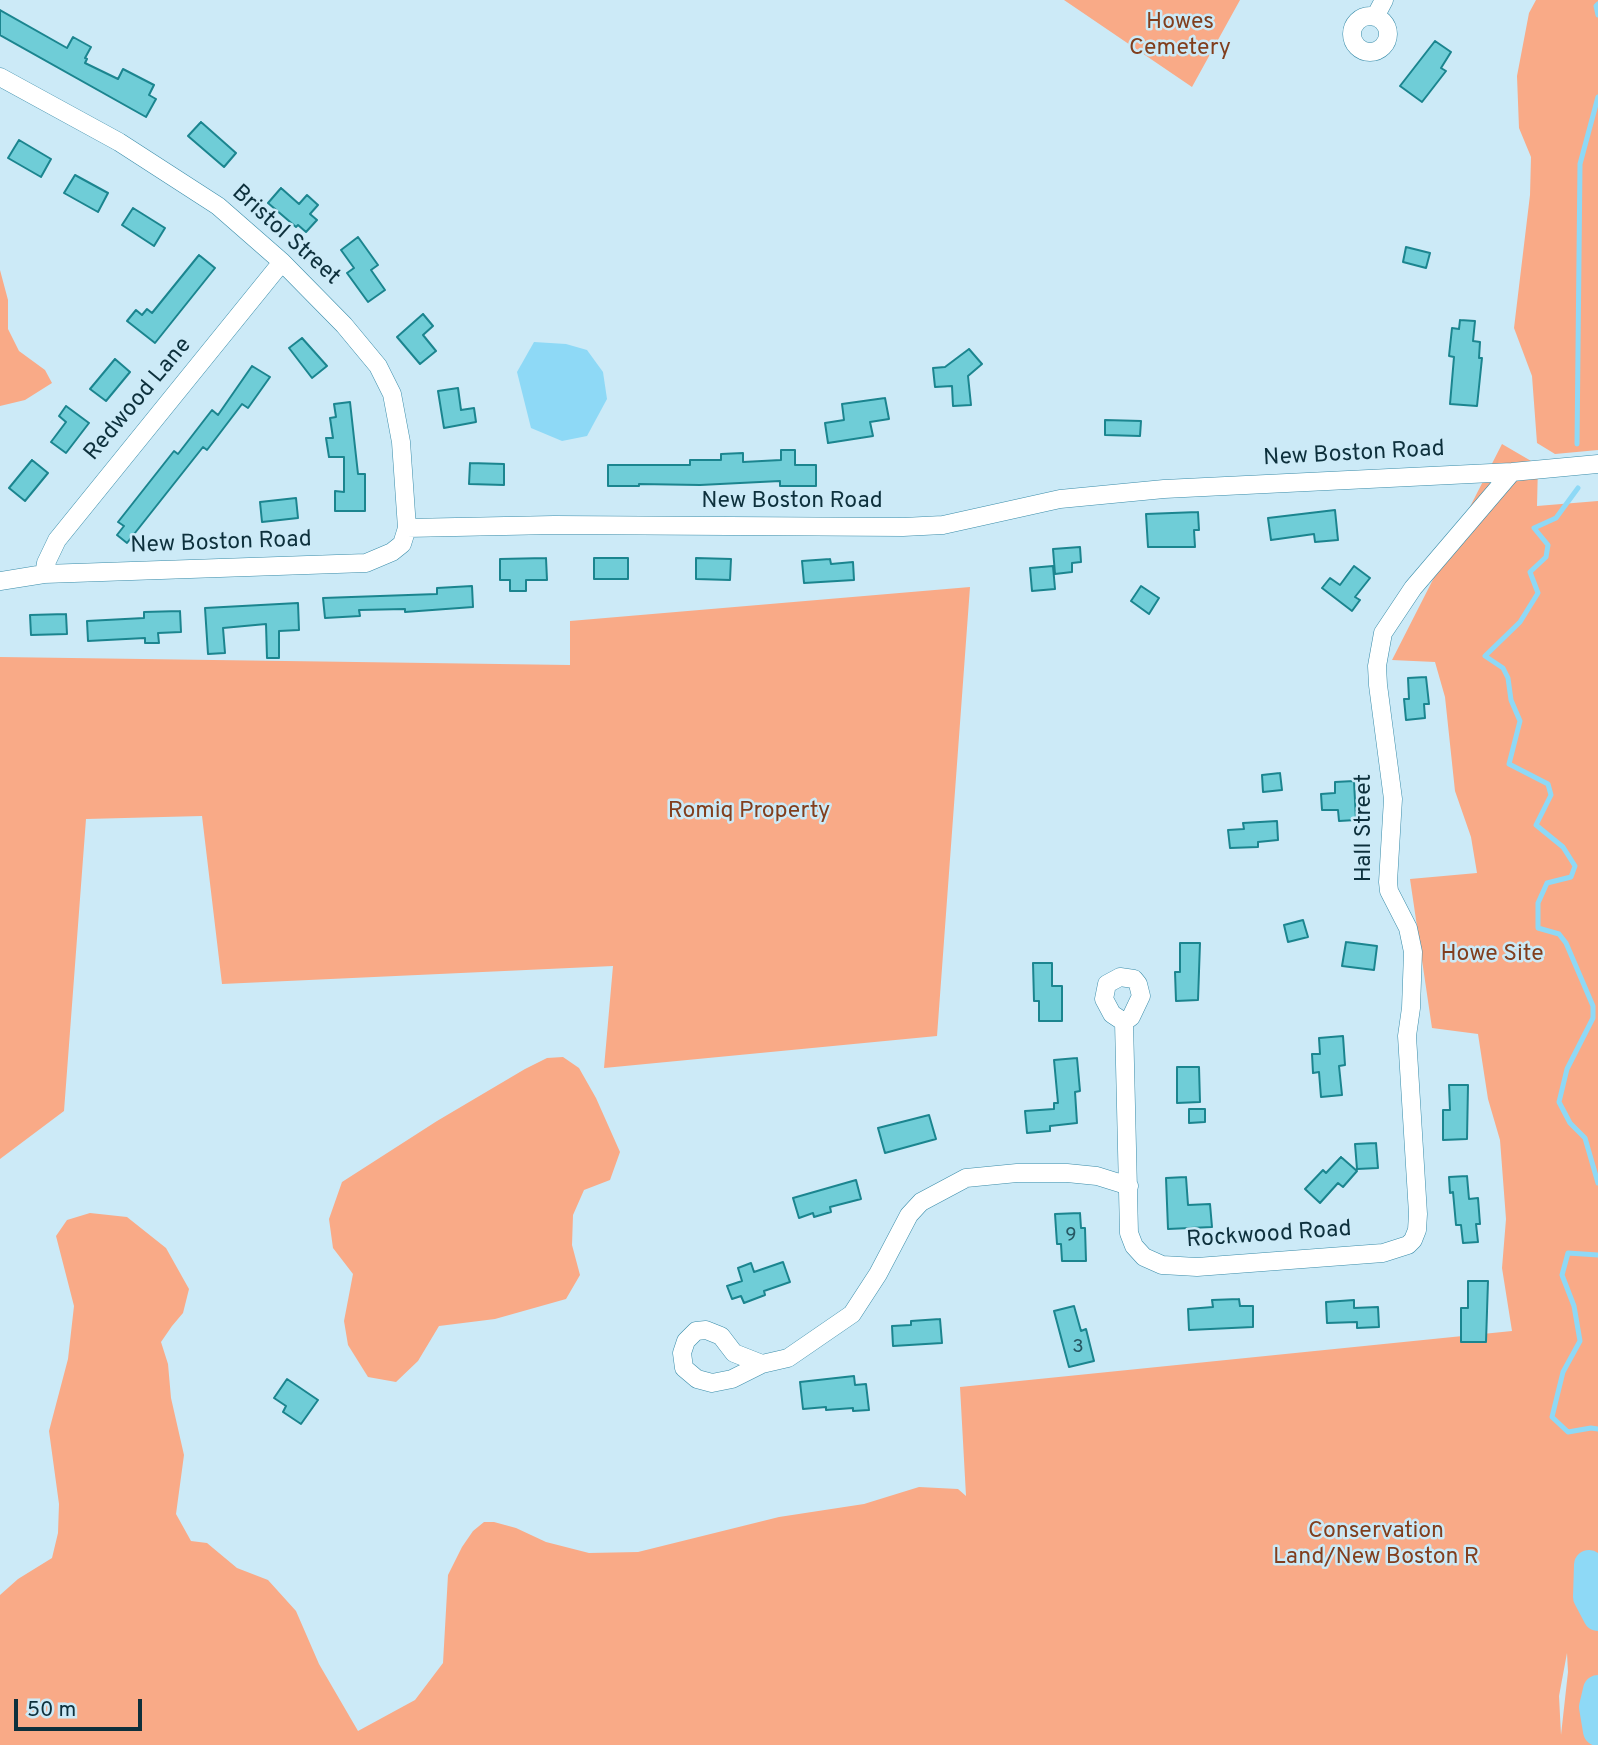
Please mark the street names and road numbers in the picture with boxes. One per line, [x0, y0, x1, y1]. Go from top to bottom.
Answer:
street label: Bristol Street [225, 180, 345, 292]
street label: Redwood Lane [79, 333, 199, 467]
street label: New Boston Road [1263, 436, 1445, 474]
street label: New Boston Road [701, 488, 883, 516]
street label: New Boston Road [130, 527, 312, 561]
street label: Hall Street [1351, 774, 1379, 882]
street label: Rockwood Road [1185, 1216, 1353, 1256]

